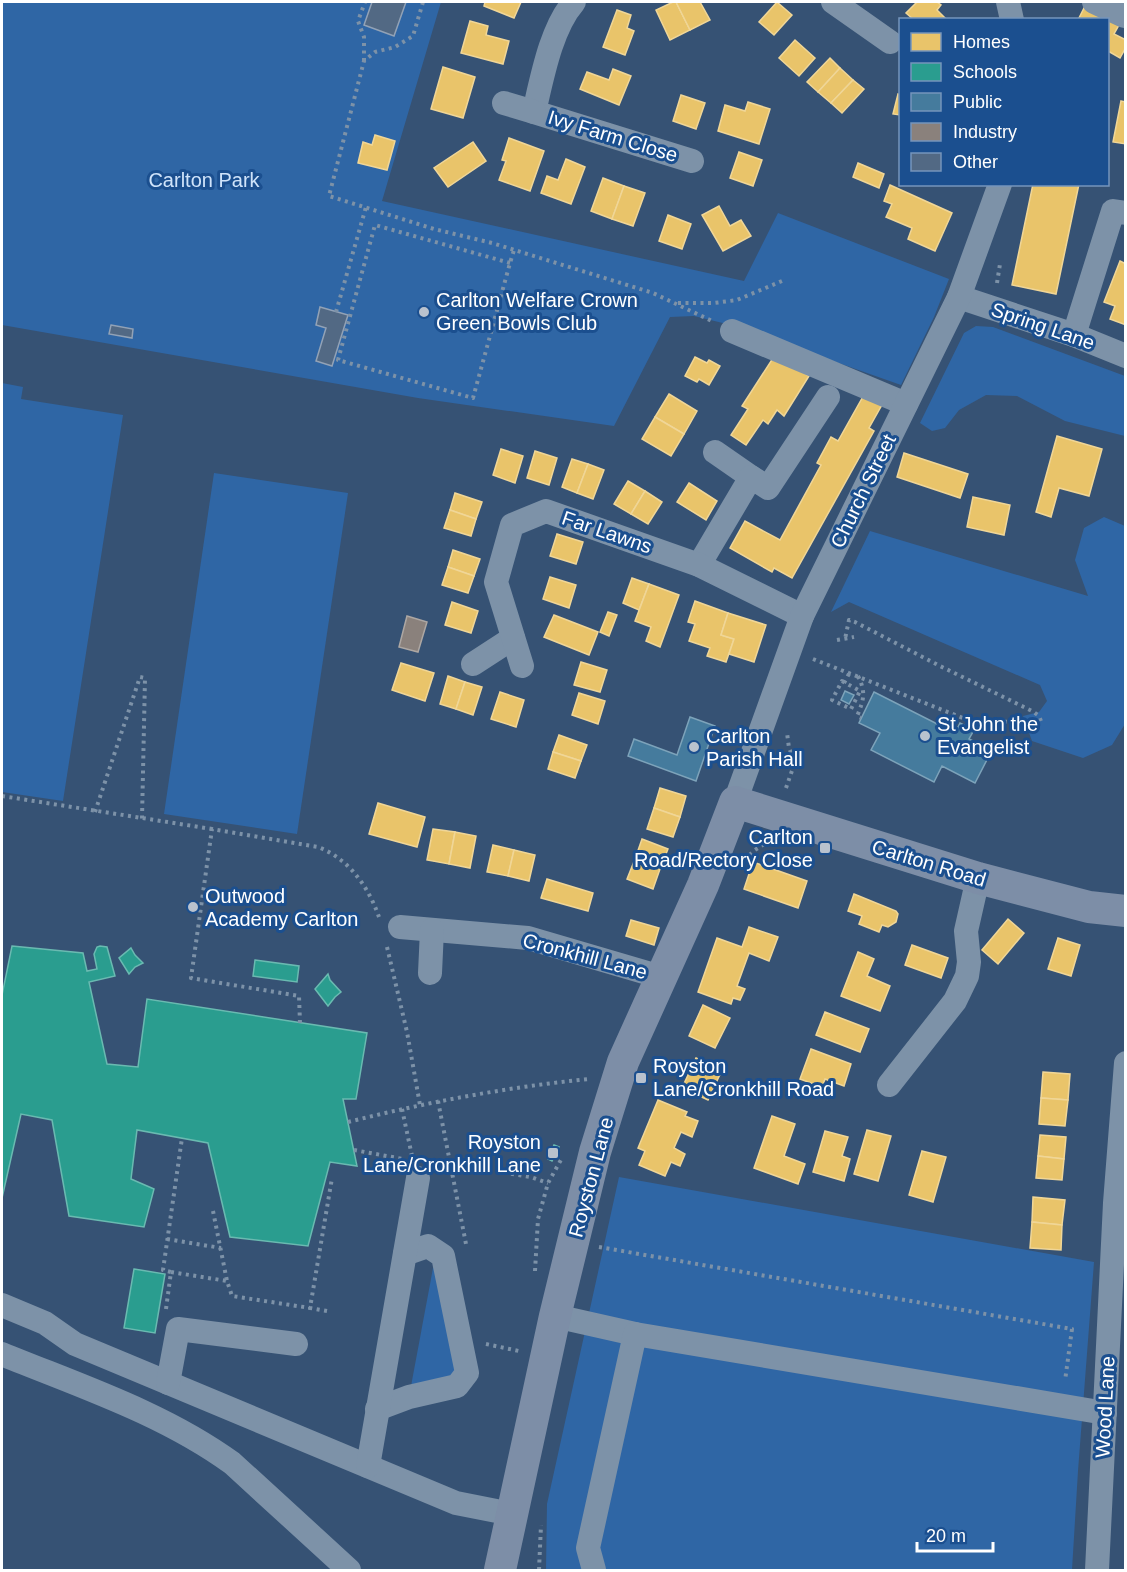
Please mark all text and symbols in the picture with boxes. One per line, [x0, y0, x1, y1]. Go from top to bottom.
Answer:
legend [899, 18, 1109, 186]
text: Homes [953, 32, 1010, 52]
text: Schools [953, 62, 1017, 82]
text: Public [953, 92, 1002, 112]
street label: Ivy Farm Close [545, 106, 681, 166]
text: Industry [953, 122, 1017, 142]
text: Other [953, 152, 998, 172]
park label: Carlton Park [148, 169, 261, 191]
place label: Carlton Welfare Crown Green Bowls Club [436, 289, 638, 334]
street label: Spring Lane [988, 298, 1098, 354]
marker: Carlton Welfare Crown Green Bowls Club [417, 305, 431, 319]
street label: Church Street [826, 430, 900, 551]
street label: Far Lawns [559, 506, 655, 558]
place label: St John the Evangelist [937, 713, 1038, 758]
place label: Carlton Parish Hall [706, 725, 803, 770]
marker: St John the Evangelist [918, 729, 932, 743]
marker: Carlton Parish Hall [687, 740, 701, 754]
place label: Carlton Road/Rectory Close [634, 826, 813, 871]
street label: Carlton Road [869, 835, 989, 891]
marker: Carlton Road/Rectory Close [818, 841, 832, 855]
place label: Outwood Academy Carlton [205, 885, 358, 930]
marker: Outwood Academy Carlton [186, 900, 200, 914]
street label: Cronkhill Lane [520, 929, 650, 983]
place label: Royston Lane/Cronkhill Road [653, 1055, 834, 1100]
marker: Royston Lane/Cronkhill Road [634, 1071, 648, 1085]
street label: Royston Lane [564, 1115, 618, 1239]
place label: Royston Lane/Cronkhill Lane [363, 1131, 541, 1176]
marker: Royston Lane/Cronkhill Lane [546, 1146, 560, 1160]
street label: Wood Lane [1091, 1356, 1119, 1458]
scale bar [917, 1515, 994, 1553]
text: 20 m [926, 1526, 966, 1546]

